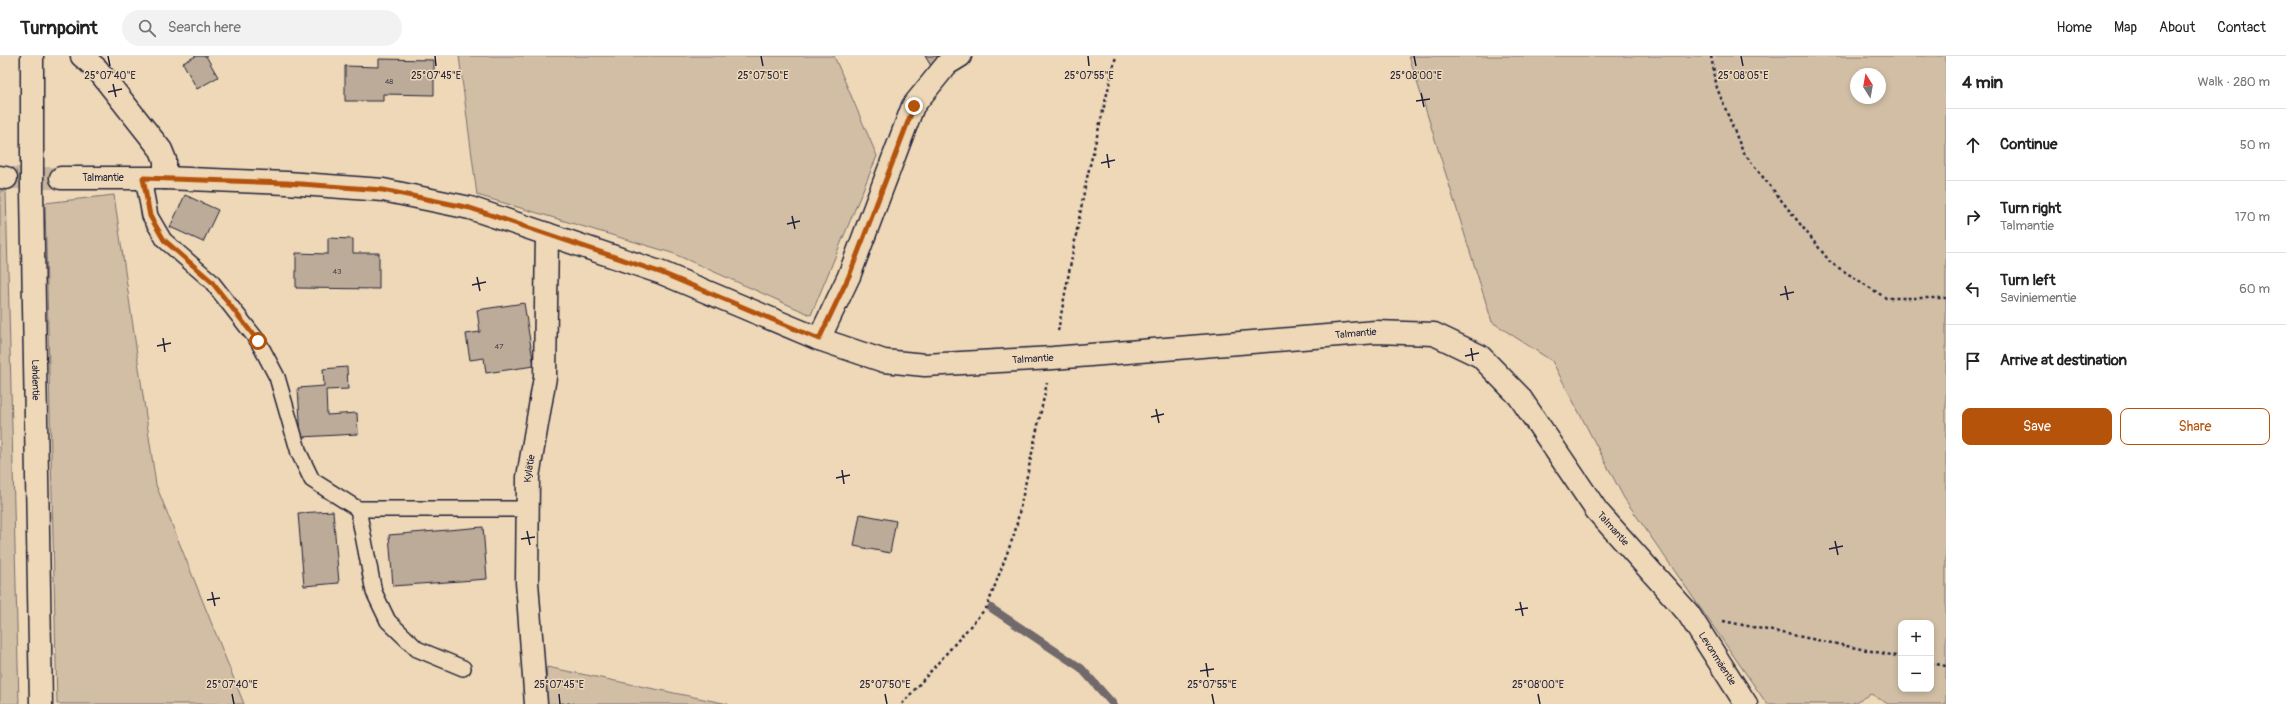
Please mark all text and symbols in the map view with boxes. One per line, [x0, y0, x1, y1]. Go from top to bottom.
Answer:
search box [122, 10, 402, 46]
text: Turnpoint [20, 16, 98, 40]
icon: search [136, 17, 158, 39]
text: Search here [168, 18, 241, 37]
text: Home [2057, 19, 2092, 36]
text: Map [2114, 19, 2137, 36]
text: About [2159, 19, 2195, 36]
text: Contact [2217, 19, 2266, 36]
north arrow [1850, 68, 1886, 104]
text: 25°07'40"E [84, 70, 136, 82]
text: 25°07'45"E [411, 70, 461, 82]
text: 25°07'50"E [738, 70, 789, 82]
text: 25°07'55"E [1064, 70, 1114, 82]
text: 25°08'00"E [1390, 70, 1442, 82]
text: 25°08'05"E [1718, 70, 1768, 82]
text: 4 min [1962, 72, 2003, 93]
text: Walk · 280 m [2197, 74, 2270, 90]
house number: 48 [385, 77, 393, 86]
route end [905, 97, 923, 115]
icon: ahead [1962, 134, 1984, 156]
text: Continue [2000, 135, 2058, 154]
text: 50 m [2240, 137, 2270, 153]
street label: Talmantie [82, 172, 124, 184]
text: Turn right [2000, 199, 2061, 218]
icon: right [1962, 206, 1984, 228]
text: 170 m [2235, 209, 2270, 225]
text: Talmantie [2000, 218, 2054, 234]
house number: 43 [332, 267, 342, 276]
text: Turn left [2000, 271, 2056, 290]
icon: left [1962, 278, 1984, 300]
text: 60 m [2239, 281, 2270, 297]
text: Saviniementie [2000, 290, 2077, 306]
street label: Talmantie [1335, 326, 1377, 341]
route start [249, 332, 267, 350]
house number: 47 [495, 342, 504, 351]
icon: arrive [1962, 350, 1984, 372]
text: Arrive at destination [2000, 351, 2127, 370]
street label: Talmantie [1012, 352, 1054, 366]
street label: Lahdentie [29, 359, 42, 401]
button: Save [1962, 408, 2112, 445]
button: Share [2120, 408, 2270, 445]
street label: Kylätie [522, 453, 538, 483]
street label: Talmantie [1595, 509, 1631, 548]
map controls [1898, 620, 1934, 692]
button: + [1898, 620, 1934, 656]
street label: Levonmäentie [1696, 630, 1739, 688]
button: − [1898, 656, 1934, 692]
text: 25°07'40"E [206, 679, 258, 691]
text: 25°07'45"E [534, 679, 584, 691]
text: 25°07'50"E [860, 679, 911, 691]
text: 25°07'55"E [1187, 679, 1237, 691]
text: 25°08'00"E [1512, 679, 1564, 691]

